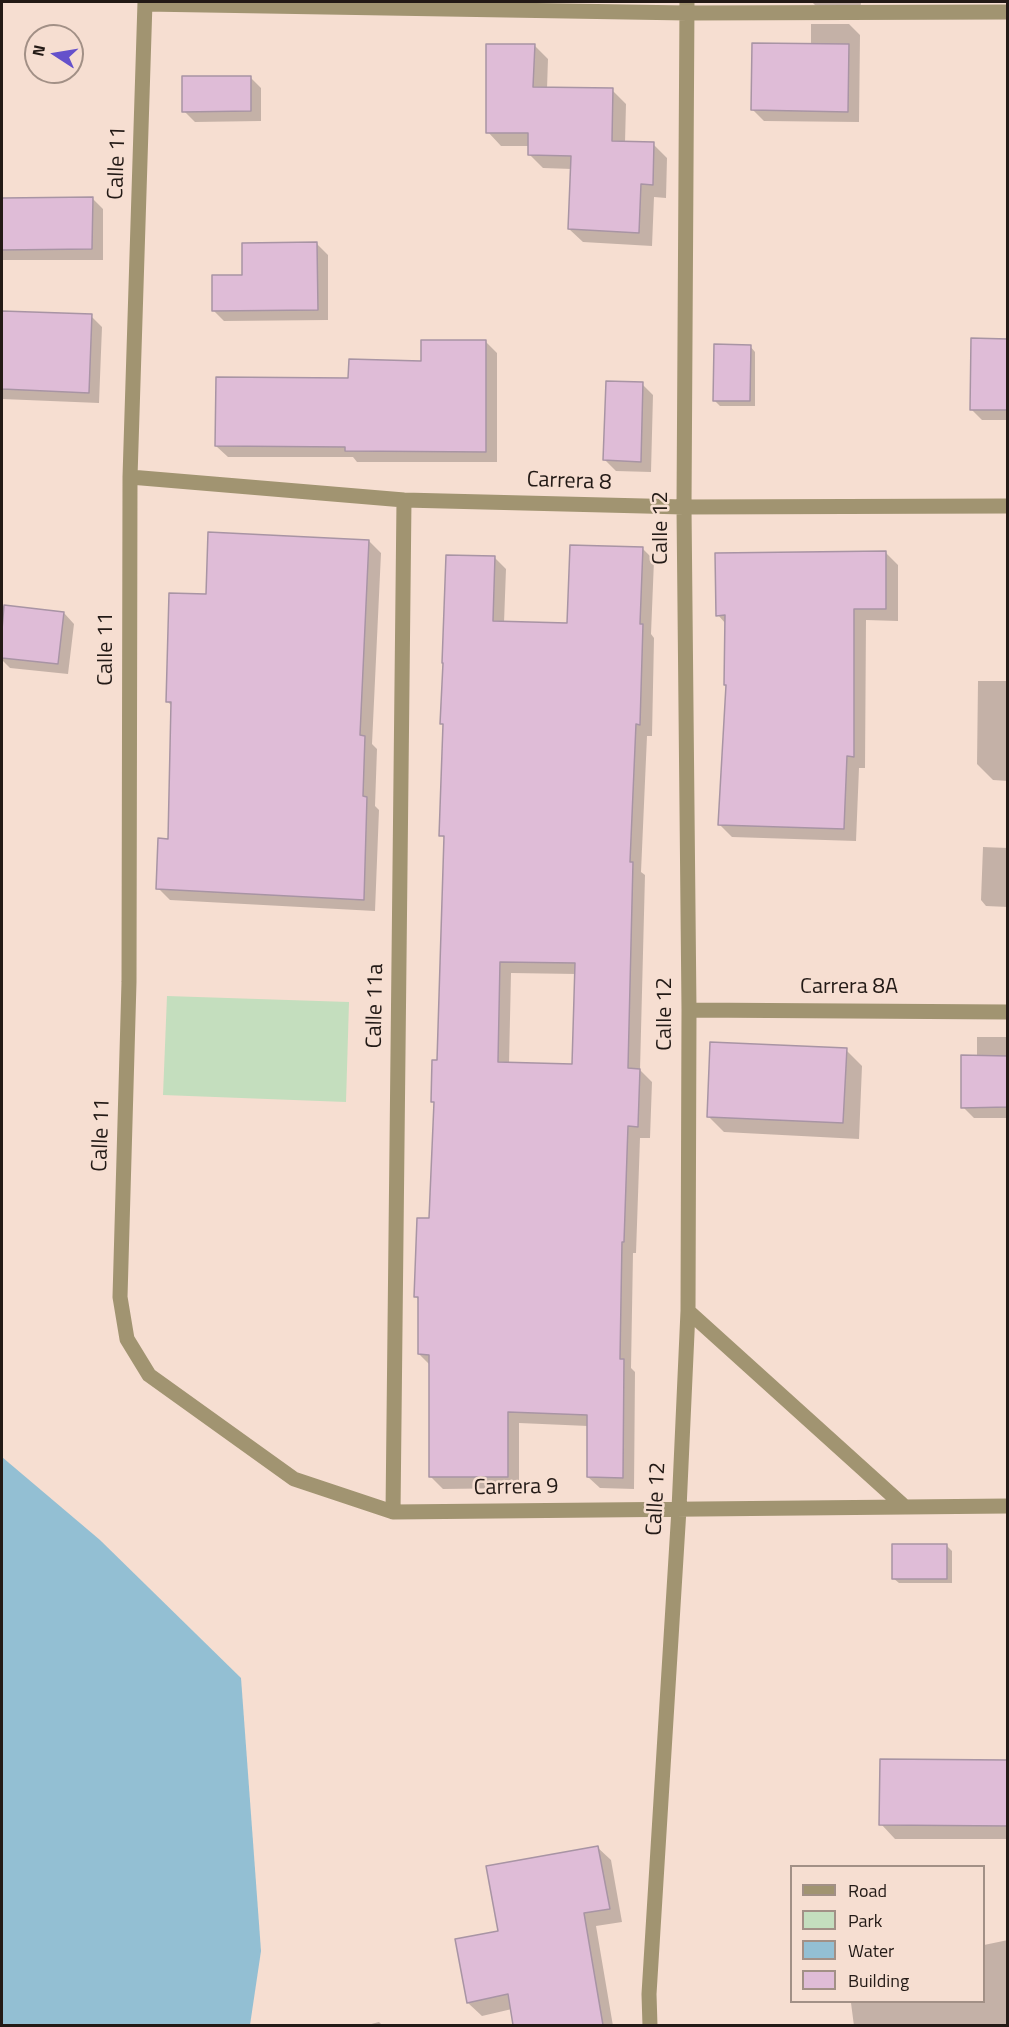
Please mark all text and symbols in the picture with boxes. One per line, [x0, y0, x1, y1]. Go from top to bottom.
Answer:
north arrow [24, 24, 84, 84]
text: N [25, 43, 51, 59]
street label: Calle 11 [104, 126, 132, 200]
street label: Carrera 8 [526, 467, 612, 497]
street label: Calle 12 [649, 491, 675, 565]
street label: Calle 11 [94, 612, 120, 686]
street label: Calle 11a [362, 963, 390, 1049]
street label: Carrera 8A [800, 975, 898, 1001]
street label: Calle 12 [653, 977, 679, 1051]
street label: Calle 11 [88, 1098, 116, 1172]
street label: Calle 12 [642, 1461, 672, 1537]
street label: Carrera 9 [473, 1474, 559, 1502]
legend [790, 1865, 985, 2003]
text: Road [848, 1877, 887, 1904]
text: Park [848, 1907, 882, 1934]
text: Water [848, 1937, 894, 1964]
text: Building [848, 1967, 909, 1994]

